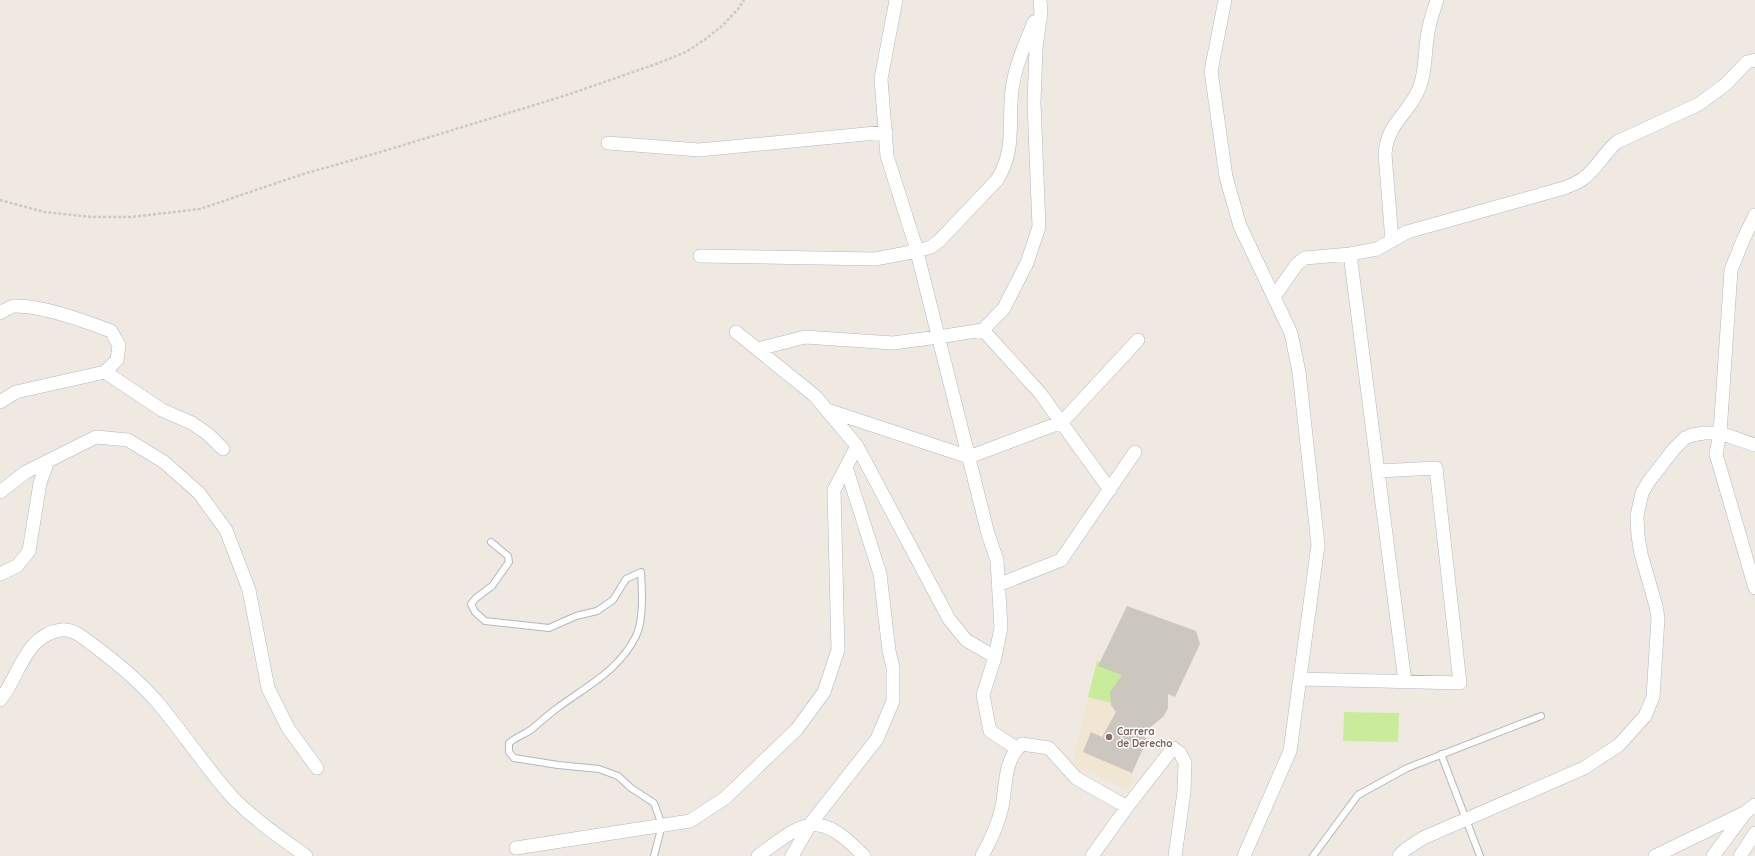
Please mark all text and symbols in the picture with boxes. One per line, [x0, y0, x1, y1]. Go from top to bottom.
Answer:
place label: Carrera de Derecho [1117, 725, 1172, 750]
marker: Carrera de Derecho [1104, 732, 1114, 742]

